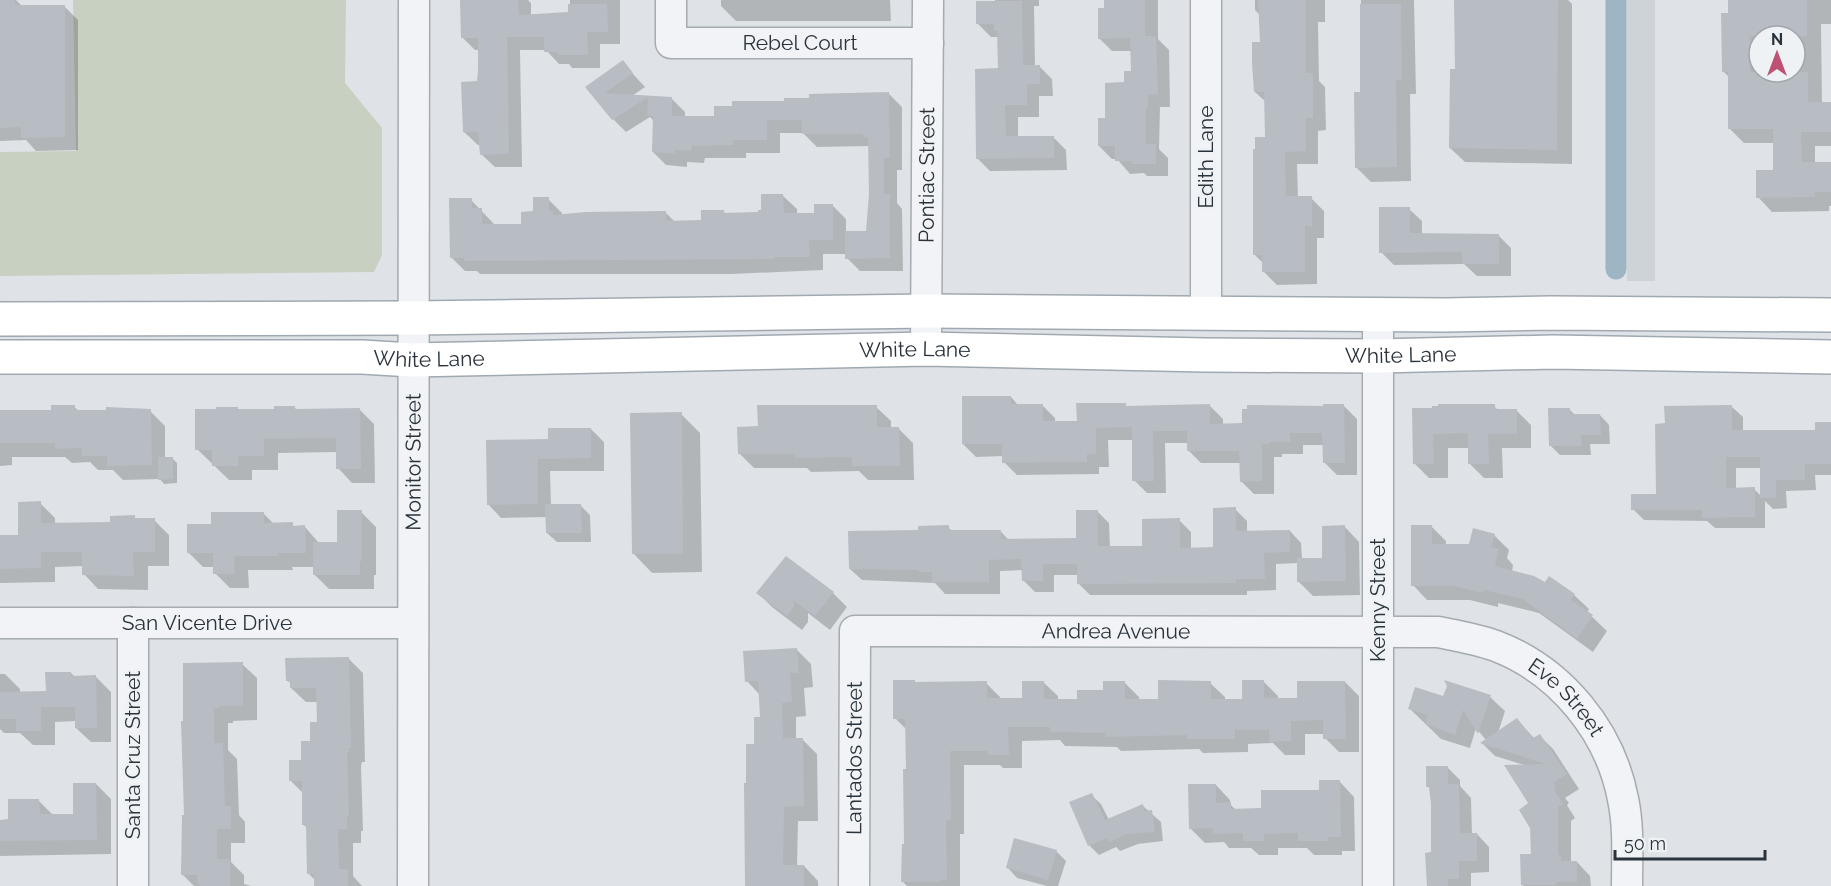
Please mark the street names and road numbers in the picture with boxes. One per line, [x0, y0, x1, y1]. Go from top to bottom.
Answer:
street label: Rebel Court [742, 30, 858, 55]
street label: Edith Lane [1193, 105, 1218, 209]
street label: Pontiac Street [914, 107, 939, 243]
street label: White Lane [859, 336, 971, 362]
street label: White Lane [1345, 341, 1457, 368]
street label: White Lane [372, 345, 485, 372]
street label: Monitor Street [400, 393, 426, 531]
street label: Kenny Street [1365, 538, 1390, 662]
street label: San Vicente Drive [122, 610, 292, 635]
street label: Andrea Avenue [1042, 618, 1190, 644]
street label: Eve Street [1524, 653, 1610, 741]
street label: Santa Cruz Street [120, 671, 145, 839]
street label: Lantados Street [841, 681, 867, 835]

